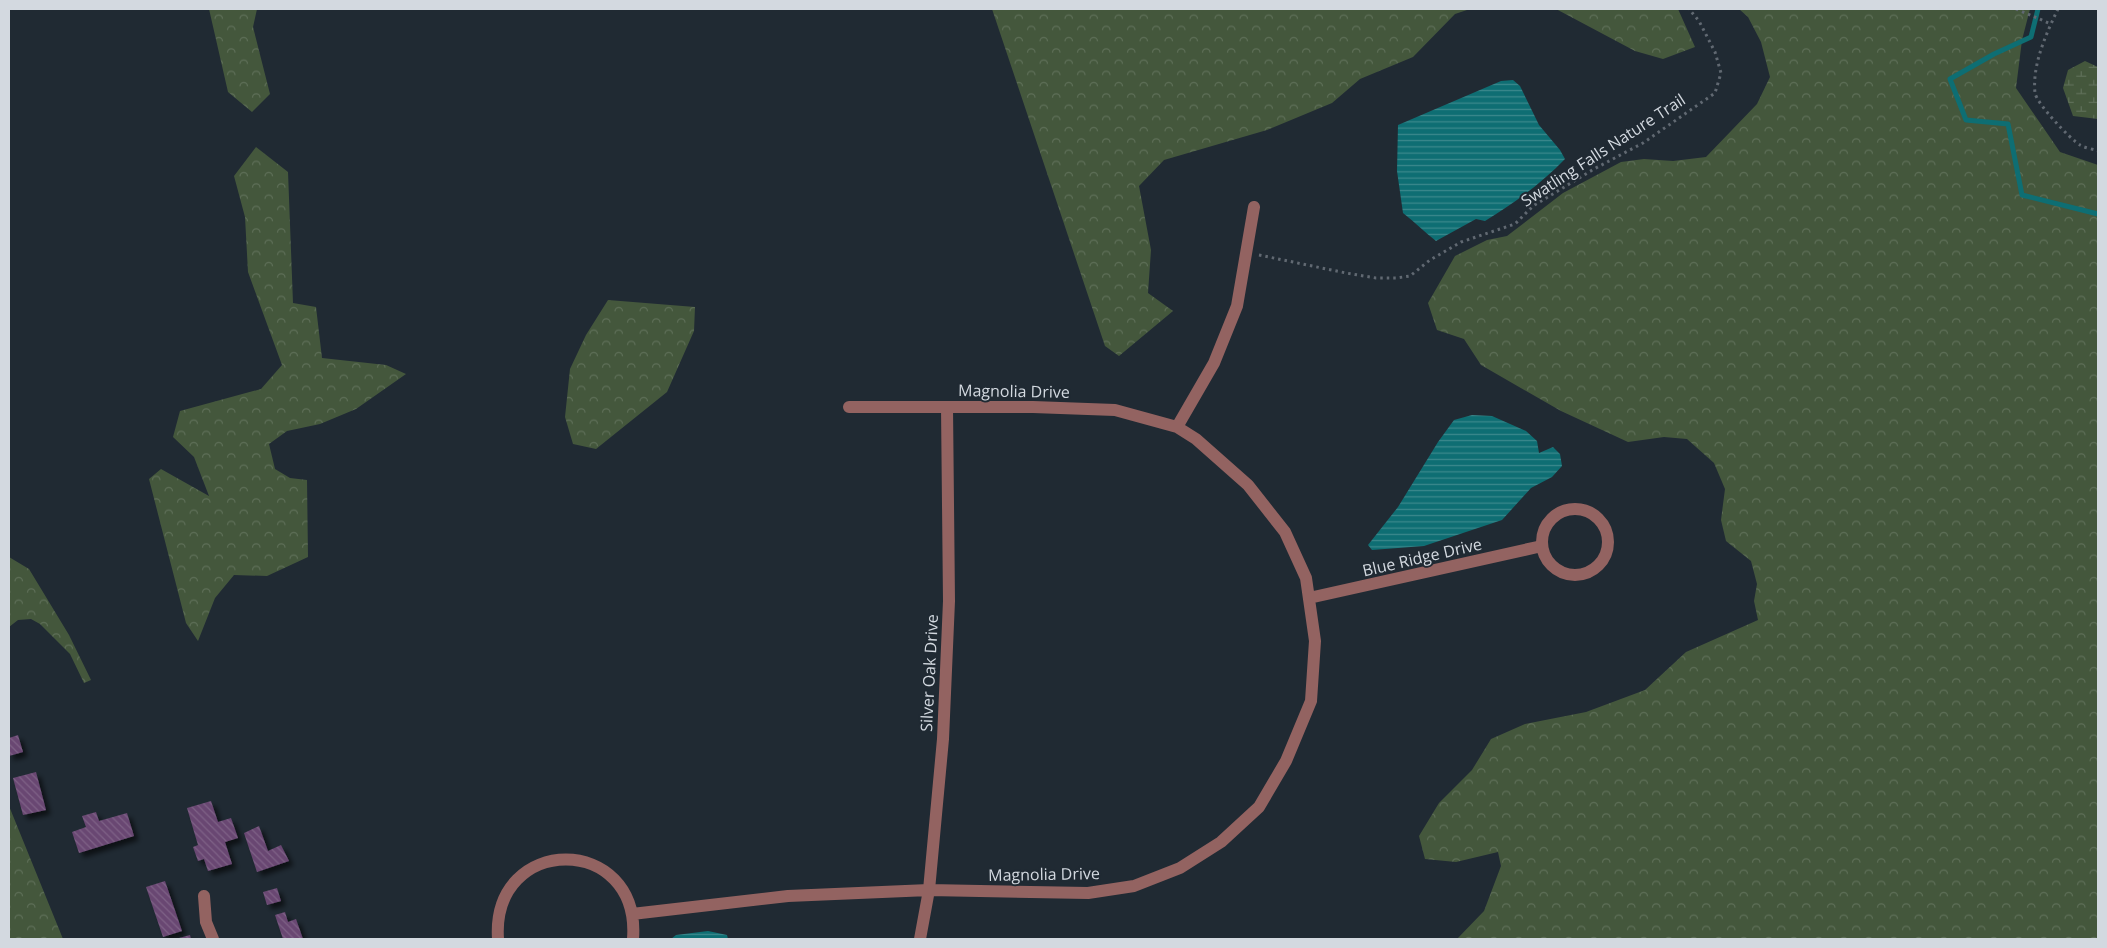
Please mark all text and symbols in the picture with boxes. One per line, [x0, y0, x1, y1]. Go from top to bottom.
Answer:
street label: Swatling Falls Nature Trail [1517, 88, 1689, 212]
street label: Magnolia Drive [958, 379, 1070, 403]
street label: Blue Ridge Drive [1360, 533, 1484, 581]
street label: Silver Oak Drive [915, 614, 943, 732]
street label: Magnolia Drive [988, 862, 1100, 886]

